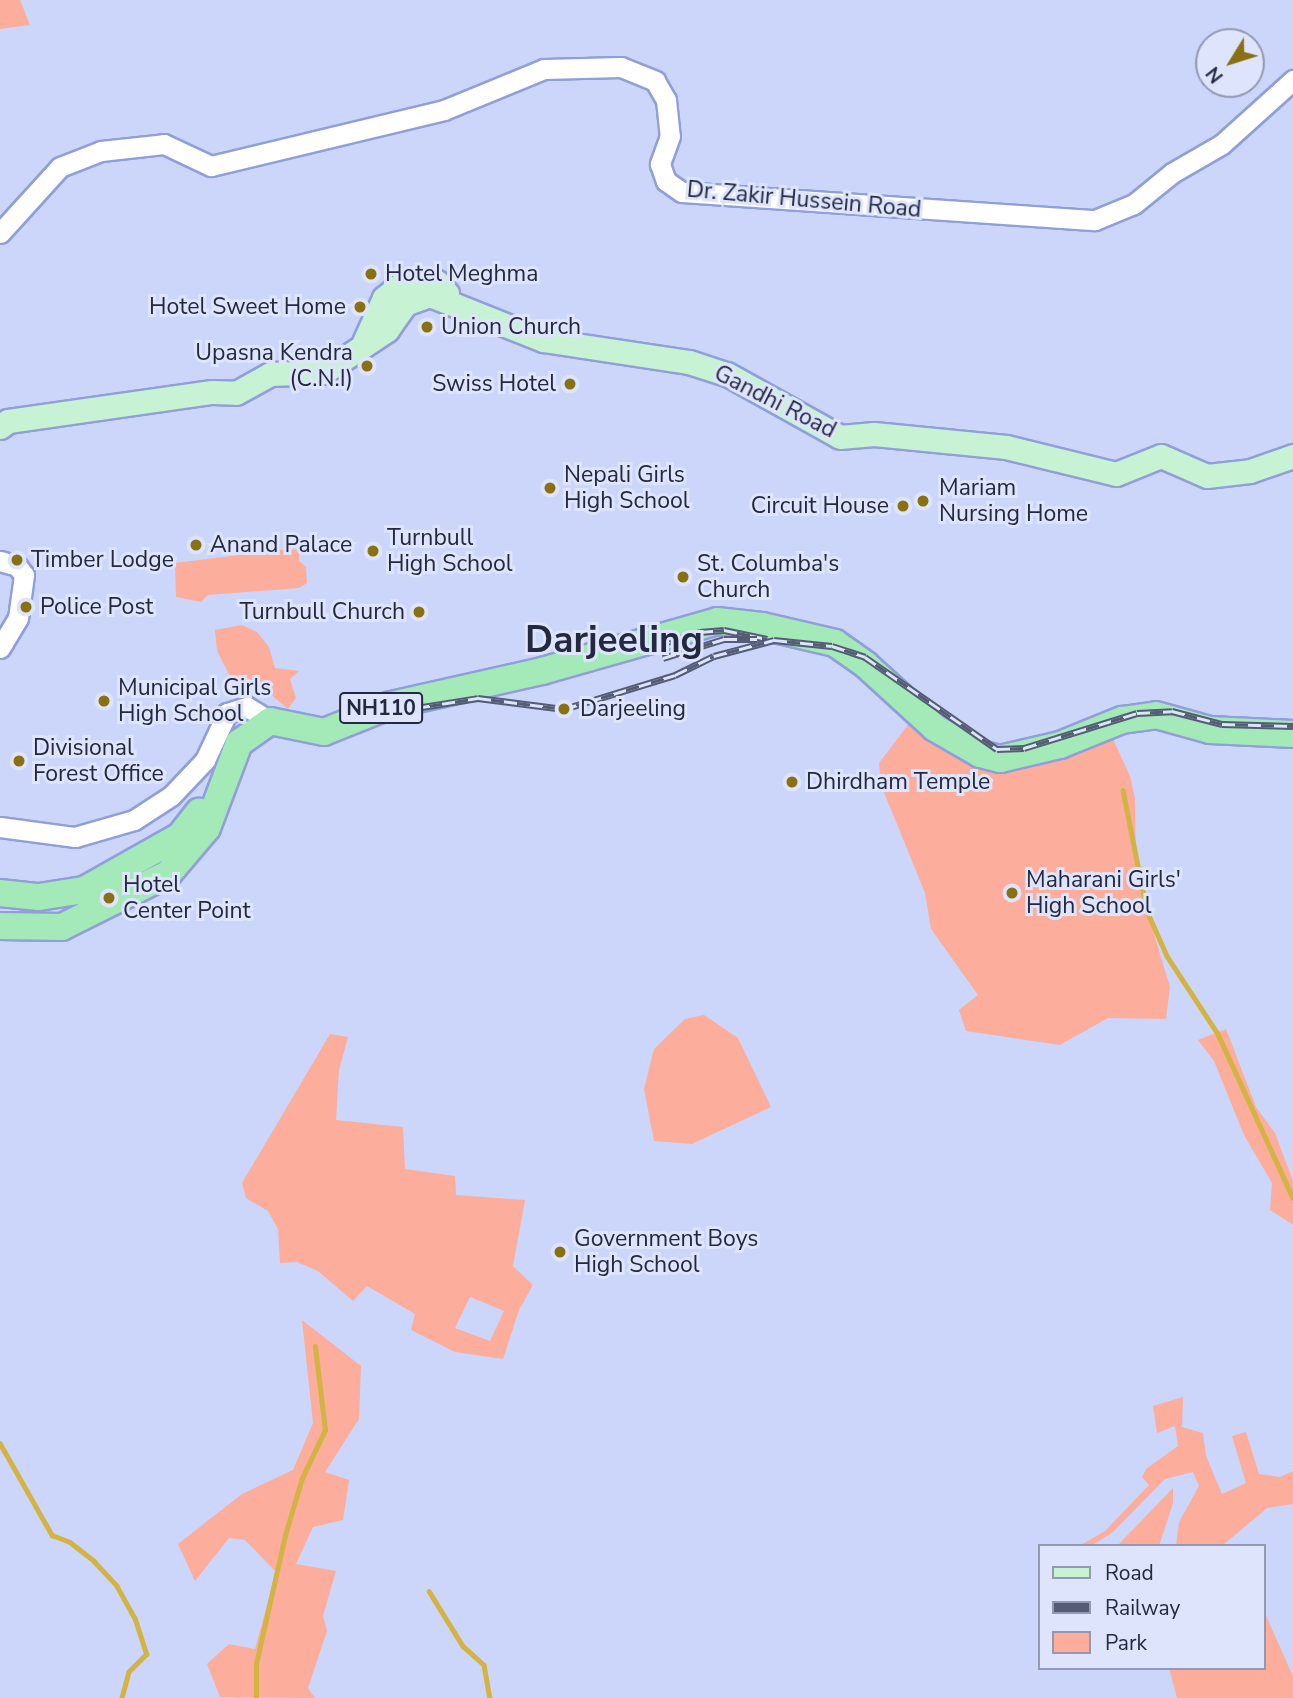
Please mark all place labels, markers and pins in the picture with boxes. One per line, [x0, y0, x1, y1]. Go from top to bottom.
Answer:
place label: Hotel Meghma [385, 260, 538, 288]
marker: Hotel Meghma [363, 266, 379, 282]
place label: Hotel Sweet Home [149, 293, 346, 321]
marker: Hotel Sweet Home [352, 299, 368, 315]
place label: Union Church [441, 313, 581, 341]
marker: Union Church [419, 319, 435, 335]
place label: Upasna Kendra (C.N.I) [195, 339, 353, 393]
marker: Upasna Kendra (C.N.I) [359, 358, 375, 374]
place label: Swiss Hotel [432, 370, 556, 398]
marker: Swiss Hotel [562, 376, 578, 392]
place label: Nepali Girls High School [564, 461, 690, 515]
place label: Mariam Nursing Home [939, 474, 1088, 528]
marker: Nepali Girls High School [542, 480, 558, 496]
marker: Mariam Nursing Home [913, 491, 933, 511]
place label: Circuit House [751, 492, 889, 520]
marker: Circuit House [895, 498, 911, 514]
place label: Turnbull High School [387, 524, 513, 578]
place label: Anand Palace [210, 531, 352, 559]
marker: Anand Palace [188, 537, 204, 553]
marker: Turnbull High School [365, 543, 381, 559]
place label: Timber Lodge [31, 546, 174, 574]
place label: St. Columba's Church [697, 550, 839, 604]
marker: Timber Lodge [9, 552, 25, 568]
marker: St. Columba's Church [675, 569, 691, 585]
place label: Police Post [40, 593, 153, 621]
place label: Turnbull Church [240, 598, 405, 626]
marker: Police Post [18, 599, 34, 615]
marker: Turnbull Church [411, 604, 427, 620]
place label: Municipal Girls High School [118, 674, 271, 728]
marker: Municipal Girls High School [96, 693, 112, 709]
place label: Darjeeling [580, 695, 686, 723]
marker: Darjeeling [554, 699, 574, 719]
place label: Divisional Forest Office [33, 734, 164, 788]
marker: Divisional Forest Office [11, 753, 27, 769]
place label: Dhirdham Temple [806, 768, 990, 796]
marker: Dhirdham Temple [784, 774, 800, 790]
place label: Maharani Girls' High School [1026, 866, 1181, 920]
place label: Hotel Center Point [123, 871, 251, 925]
marker: Maharani Girls' High School [1004, 885, 1020, 901]
marker: Hotel Center Point [101, 890, 117, 906]
place label: Government Boys High School [574, 1225, 758, 1279]
marker: Government Boys High School [552, 1244, 568, 1260]

